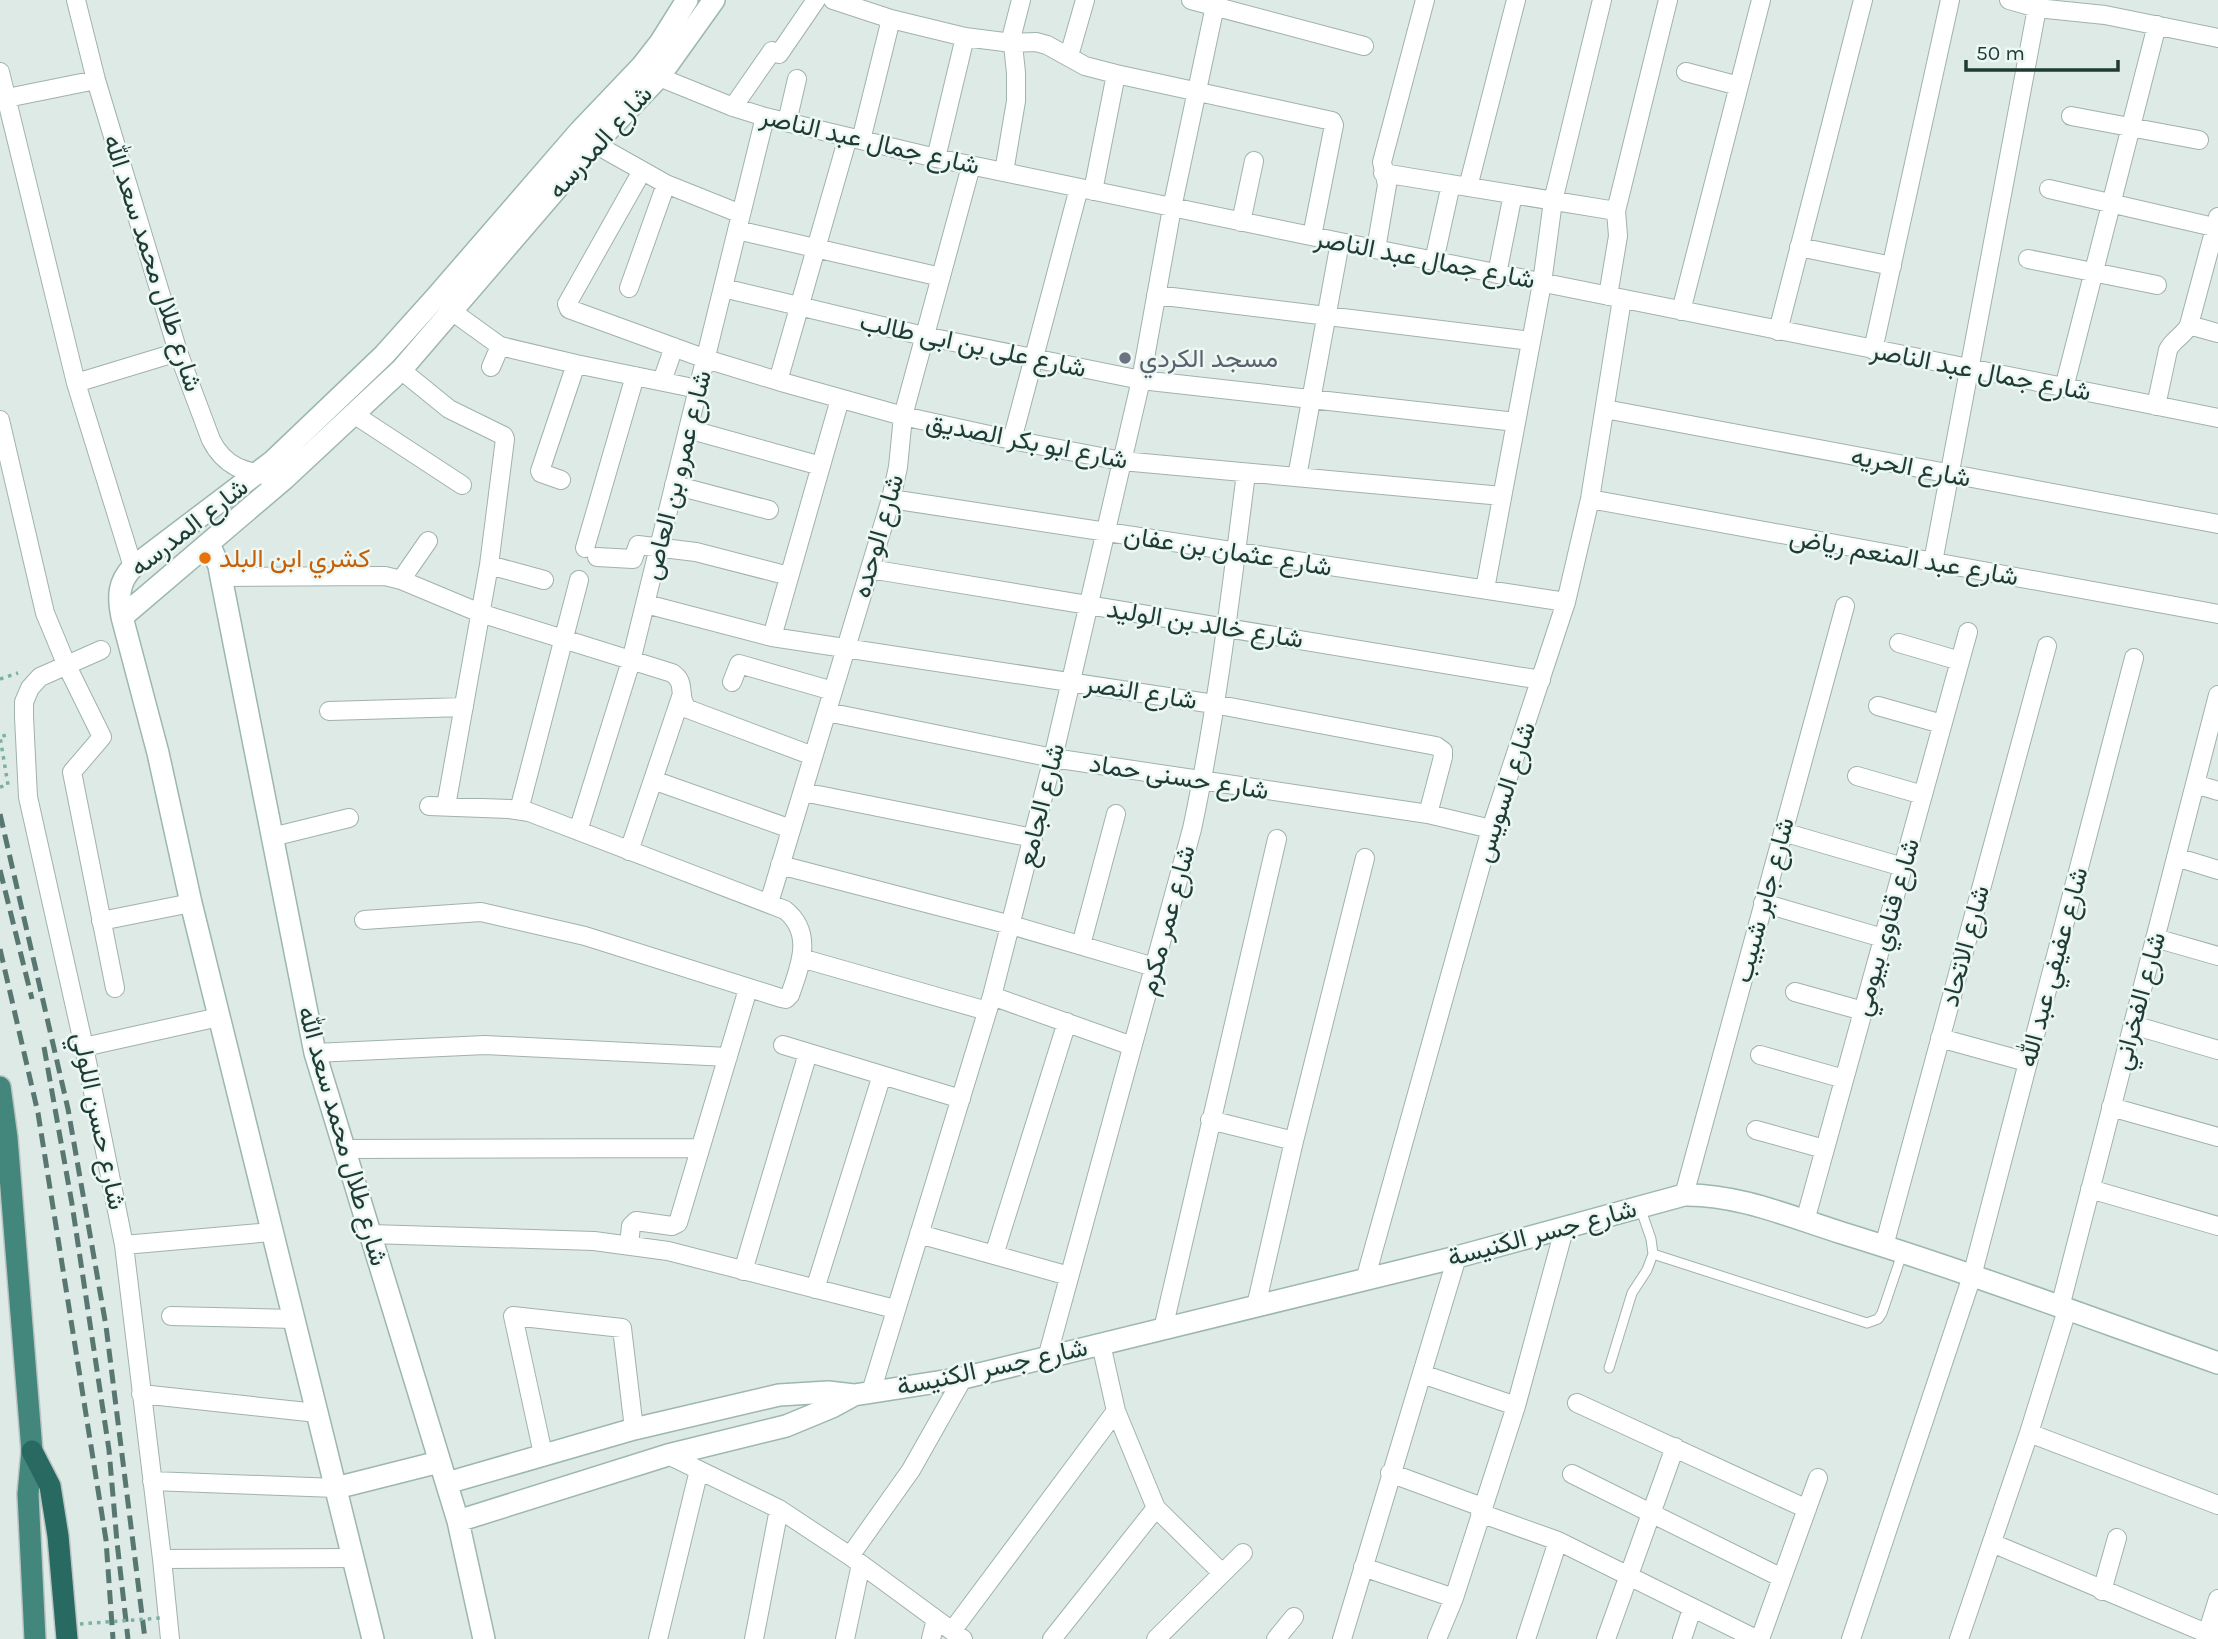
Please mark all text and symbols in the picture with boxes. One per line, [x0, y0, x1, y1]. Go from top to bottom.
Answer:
scale bar [1966, 28, 2118, 72]
text: 50 m [1976, 41, 2025, 65]
street label: شارع المدرسه [541, 79, 660, 206]
street label: شارع جمال عبد الناصر [756, 100, 983, 183]
street label: شارع طلال محمد سعد الله [95, 131, 209, 396]
street label: شارع جمال عبد الناصر [1311, 222, 1538, 298]
street label: شارع على بن ابى طالب [857, 306, 1089, 386]
street label: شارع جمال عبد الناصر [1867, 334, 2094, 410]
place label: مسجد الكردي [1139, 343, 1278, 379]
marker: مسجد الكردي [1117, 350, 1133, 366]
street label: شارع عمرو بن العاص [636, 367, 720, 583]
street label: شارع ابو بكر الصديق [923, 406, 1131, 478]
street label: شارع الحريه [1848, 440, 1974, 496]
street label: شارع المدرسه [124, 471, 256, 584]
street label: شارع الوحده [846, 471, 912, 602]
street label: شارع عثمان بن عفان [1121, 519, 1334, 585]
street label: شارع عبد المنعم رياض [1787, 522, 2021, 594]
place label: كشري ابن البلد [219, 543, 370, 579]
marker: كشري ابن البلد [197, 550, 213, 566]
street label: شارع خالد بن الوليد [1104, 593, 1306, 657]
street label: شارع النصر [1081, 668, 1199, 718]
street label: شارع السويس [1468, 718, 1544, 867]
street label: شارع الجامع [1011, 740, 1073, 870]
street label: شارع حسنى حماد [1087, 748, 1271, 808]
street label: شارع جابر شبيب [1727, 814, 1803, 986]
street label: شارع قناوي بيومي [1846, 835, 1931, 1021]
street label: شارع عمر مكرم [1132, 842, 1204, 999]
street label: شارع عفيفي عبد الله [2011, 864, 2099, 1072]
street label: شارع الاتحاد [1934, 882, 1998, 1011]
street label: شارع الفخراني [2106, 929, 2177, 1075]
street label: شارع طلال محمد سعد الله [289, 1003, 395, 1270]
street label: شارع حسن اللولي [60, 1030, 133, 1214]
street label: شارع جسر الكنيسة [1444, 1193, 1640, 1275]
street label: شارع جسر الكنيسة [894, 1332, 1091, 1404]

